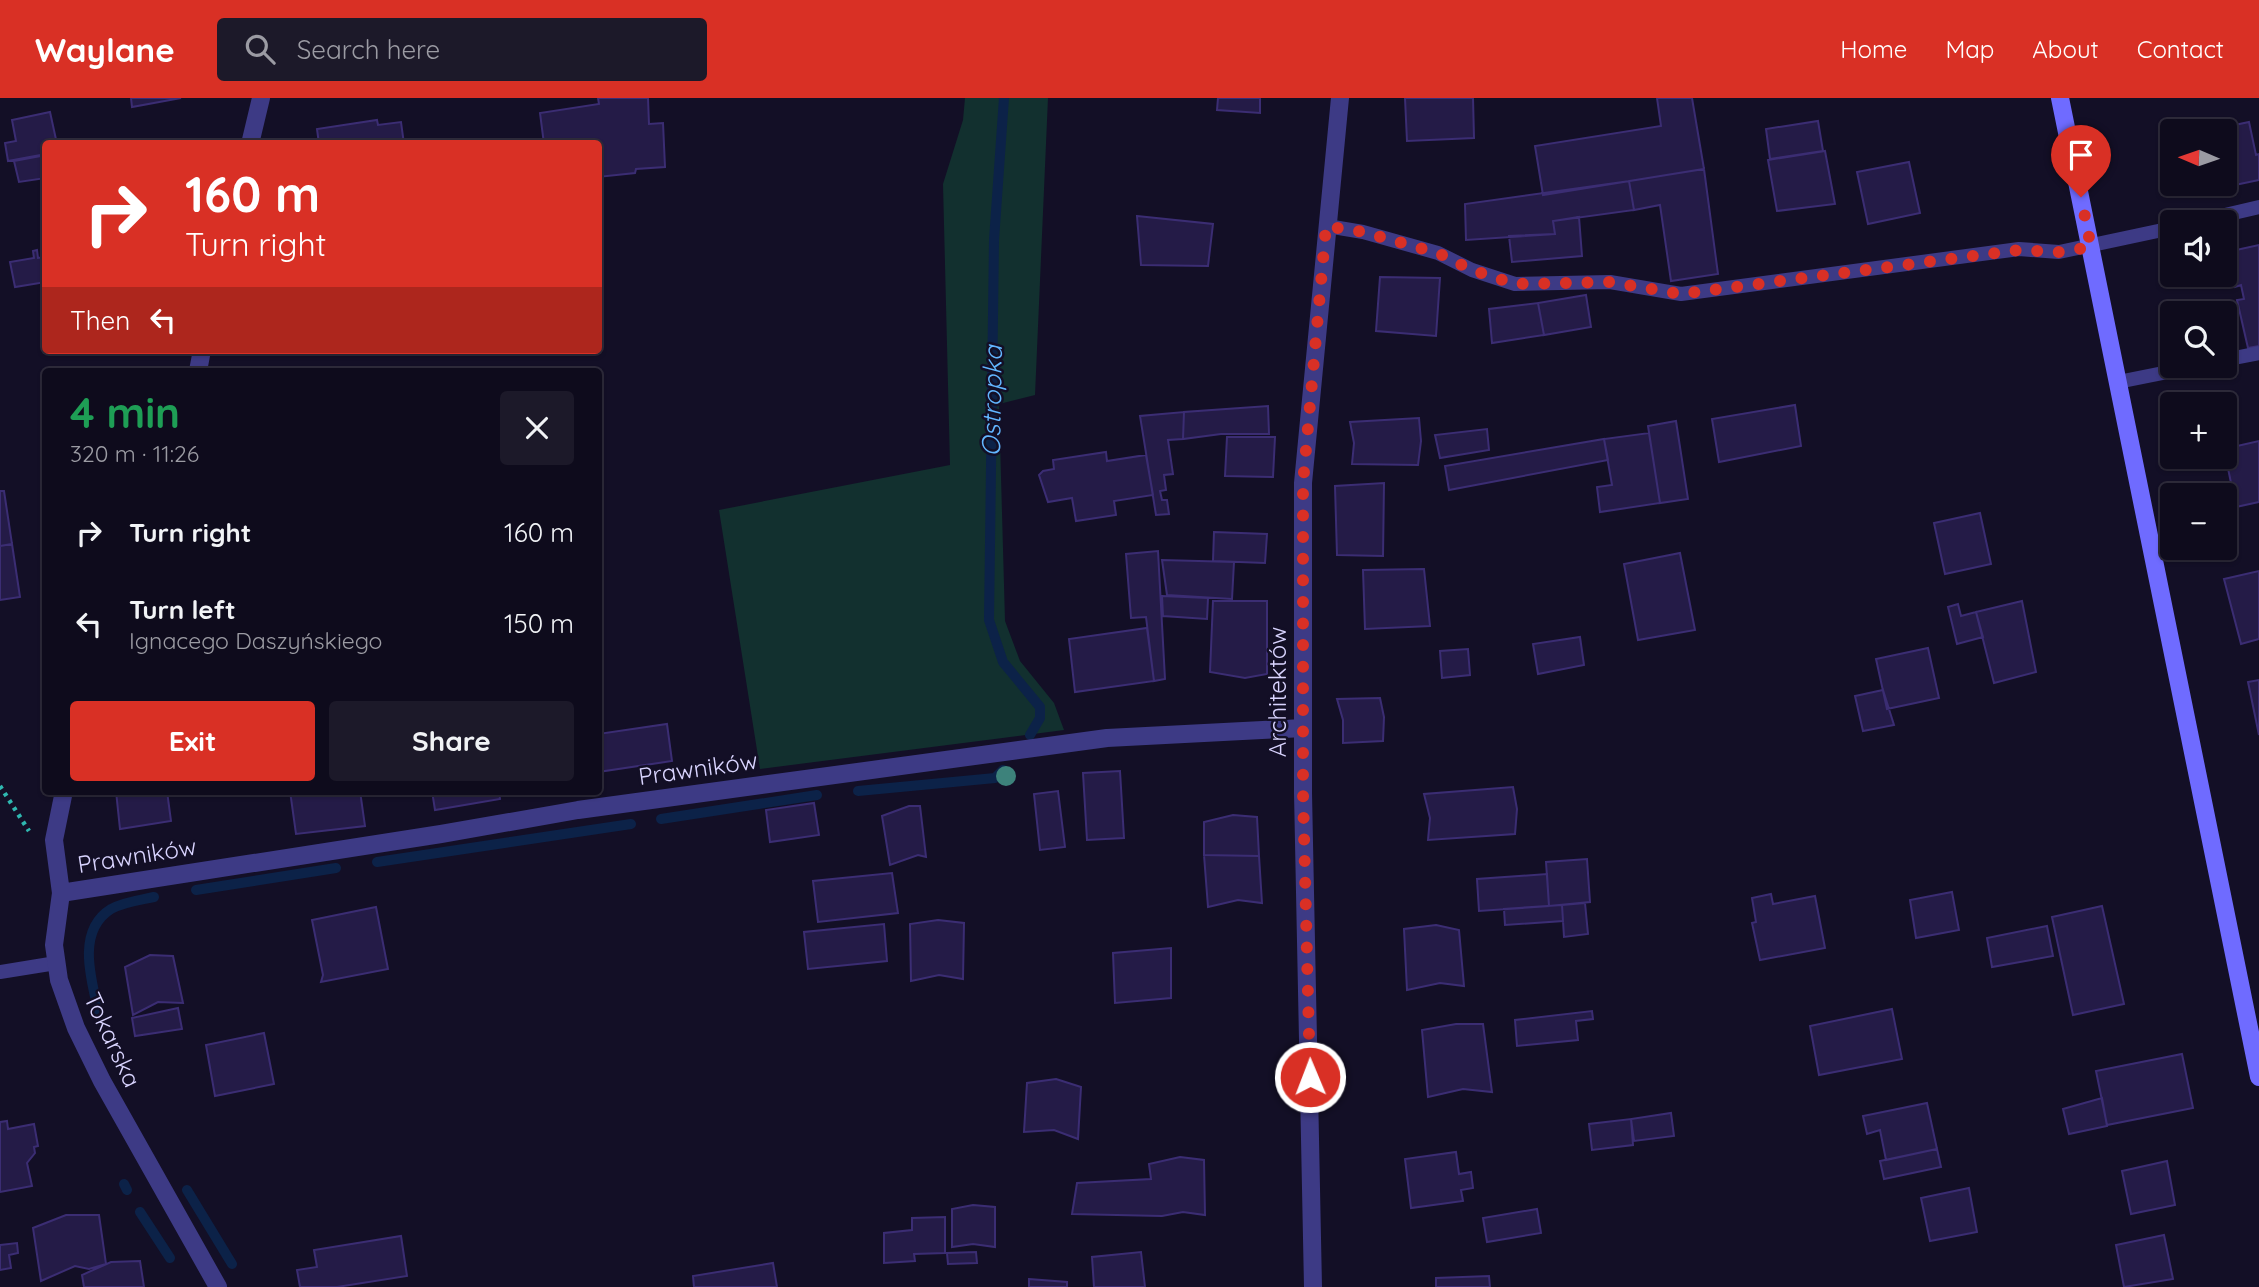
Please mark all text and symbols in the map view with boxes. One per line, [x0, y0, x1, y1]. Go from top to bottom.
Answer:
search box [217, 18, 707, 81]
text: Waylane [35, 29, 175, 70]
icon: search [241, 30, 279, 68]
text: Search here [297, 33, 440, 66]
text: Home [1840, 34, 1907, 64]
text: Map [1945, 34, 1994, 64]
text: About [2032, 34, 2099, 64]
text: Contact [2137, 34, 2224, 64]
north arrow [2160, 119, 2236, 196]
map controls [2160, 119, 2237, 560]
pin [2051, 125, 2111, 197]
icon: arrive [2062, 136, 2100, 174]
text: 160 m [185, 163, 320, 224]
icon: right [70, 168, 161, 259]
button: sound [2160, 210, 2237, 287]
text: Turn right [185, 224, 326, 264]
icon: left [144, 301, 182, 339]
button: search [2160, 301, 2237, 378]
text: Then [70, 304, 130, 337]
water label: Ostropka [974, 344, 1009, 457]
text: 4 min [70, 386, 180, 439]
button: close [500, 391, 574, 465]
button: + [2160, 392, 2237, 469]
text: 320 m · 11:26 [70, 439, 199, 468]
button: − [2160, 483, 2237, 560]
icon: right [70, 514, 108, 552]
text: Turn right [129, 516, 251, 549]
text: 160 m [504, 516, 574, 549]
text: Turn left [129, 593, 236, 626]
icon: left [70, 605, 108, 643]
text: 150 m [504, 607, 574, 640]
text: Ignacego Daszyńskiego [129, 626, 383, 655]
street label: Architektów [1262, 627, 1292, 757]
button: Exit [70, 701, 315, 781]
button: Share [329, 701, 574, 781]
street label: Prawników [636, 745, 759, 791]
street label: Prawników [75, 831, 199, 879]
street label: Tokarska [78, 987, 148, 1092]
position arrow [1273, 1040, 1347, 1114]

